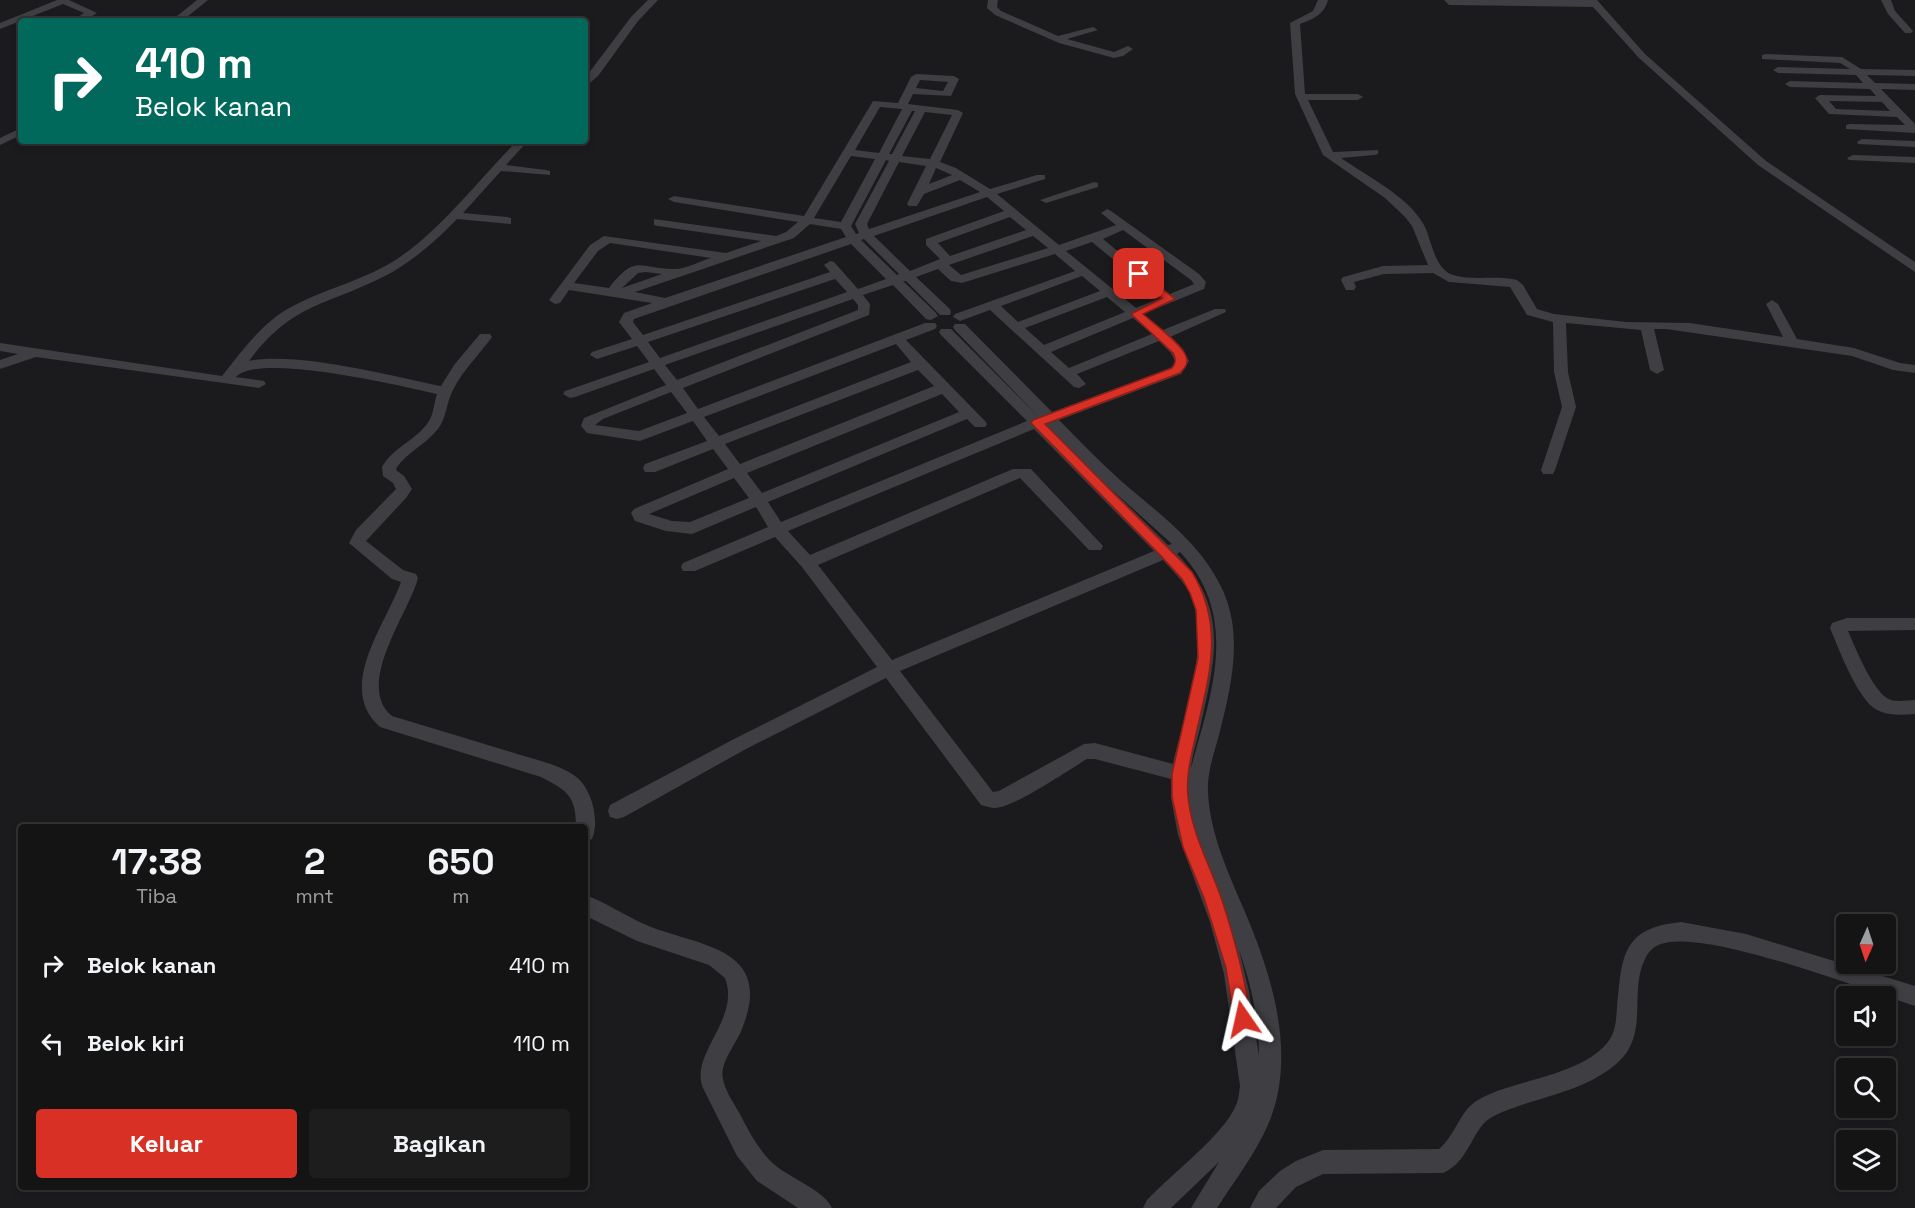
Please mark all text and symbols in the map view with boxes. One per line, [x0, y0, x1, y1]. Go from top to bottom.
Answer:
text: 410 m [135, 37, 253, 90]
icon: right [36, 42, 114, 120]
text: Belok kanan [135, 89, 292, 124]
pin [1113, 248, 1164, 299]
icon: arrive [1122, 257, 1155, 290]
text: 17:38 [111, 839, 202, 885]
text: 2 [304, 839, 325, 885]
text: 650 [427, 839, 494, 885]
text: Tiba [136, 883, 177, 909]
text: mnt [295, 883, 334, 909]
text: m [452, 883, 469, 909]
north arrow [1836, 914, 1896, 974]
map controls [1836, 914, 1896, 1190]
icon: right [36, 949, 69, 982]
text: Belok kanan [87, 951, 216, 979]
text: 410 m [509, 951, 570, 979]
button: sound [1836, 986, 1896, 1046]
position arrow [1211, 987, 1275, 1051]
icon: left [36, 1027, 69, 1060]
text: Belok kiri [87, 1029, 184, 1057]
text: 110 m [513, 1029, 570, 1057]
button: search [1836, 1058, 1896, 1118]
button: Keluar [36, 1109, 297, 1178]
button: Bagikan [309, 1109, 570, 1178]
button: layers [1836, 1130, 1896, 1190]

